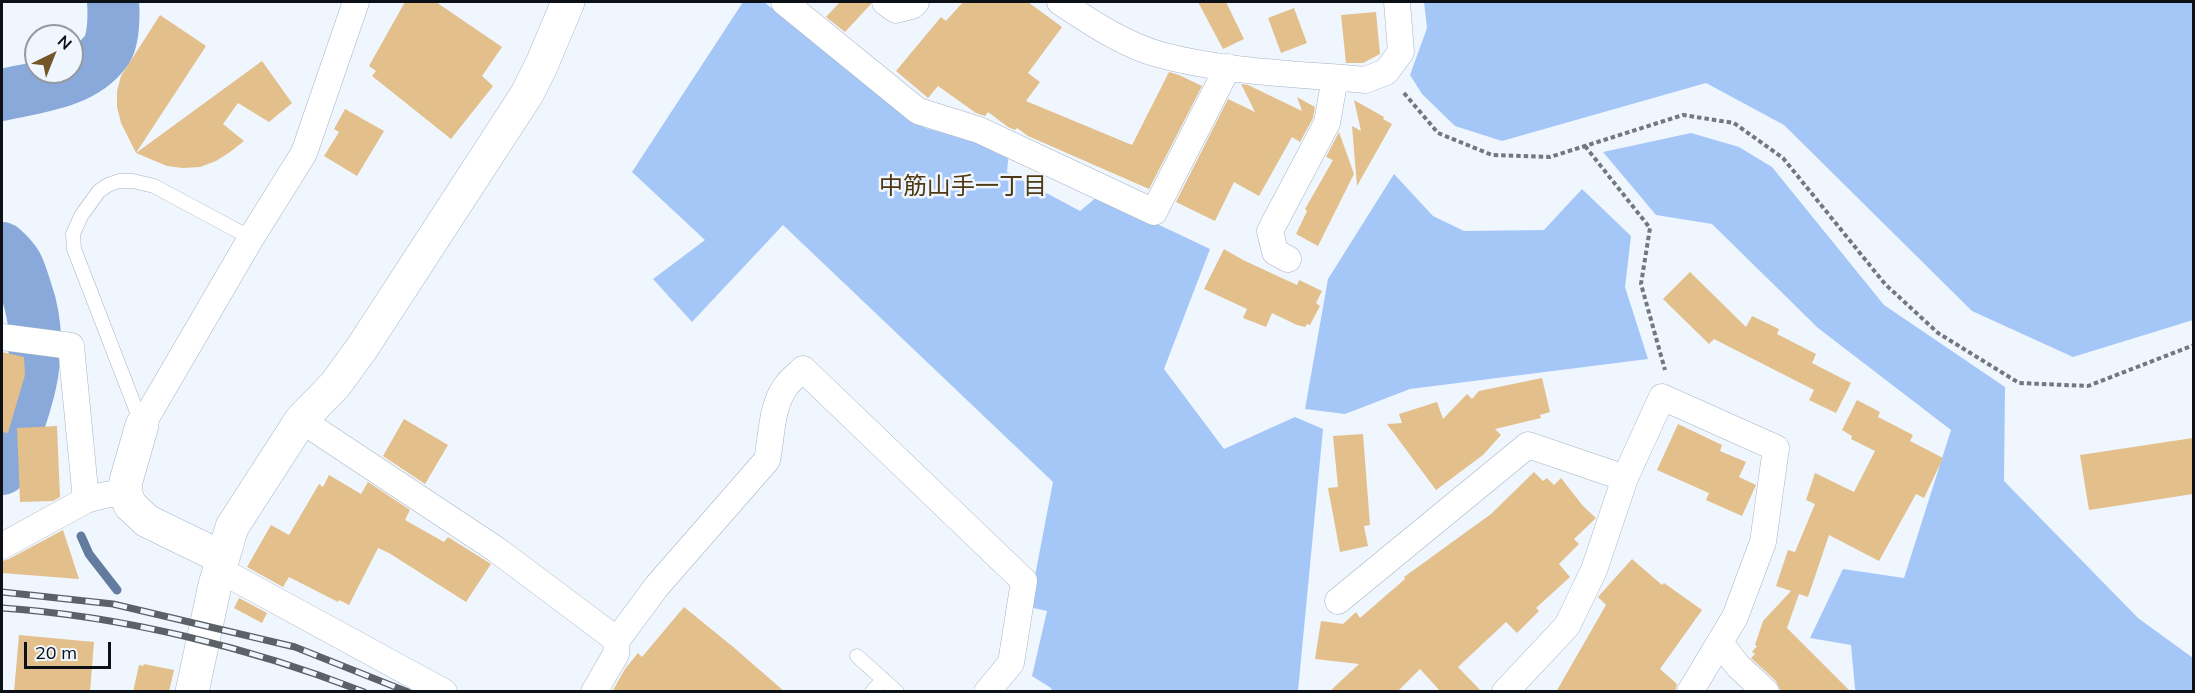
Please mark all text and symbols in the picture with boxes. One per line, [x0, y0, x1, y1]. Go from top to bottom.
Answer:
north arrow [24, 24, 84, 84]
text: N [54, 31, 76, 54]
district label: 中筋山手一丁目 [879, 173, 1047, 201]
scale bar [27, 630, 114, 668]
text: 20 m [35, 641, 77, 664]

